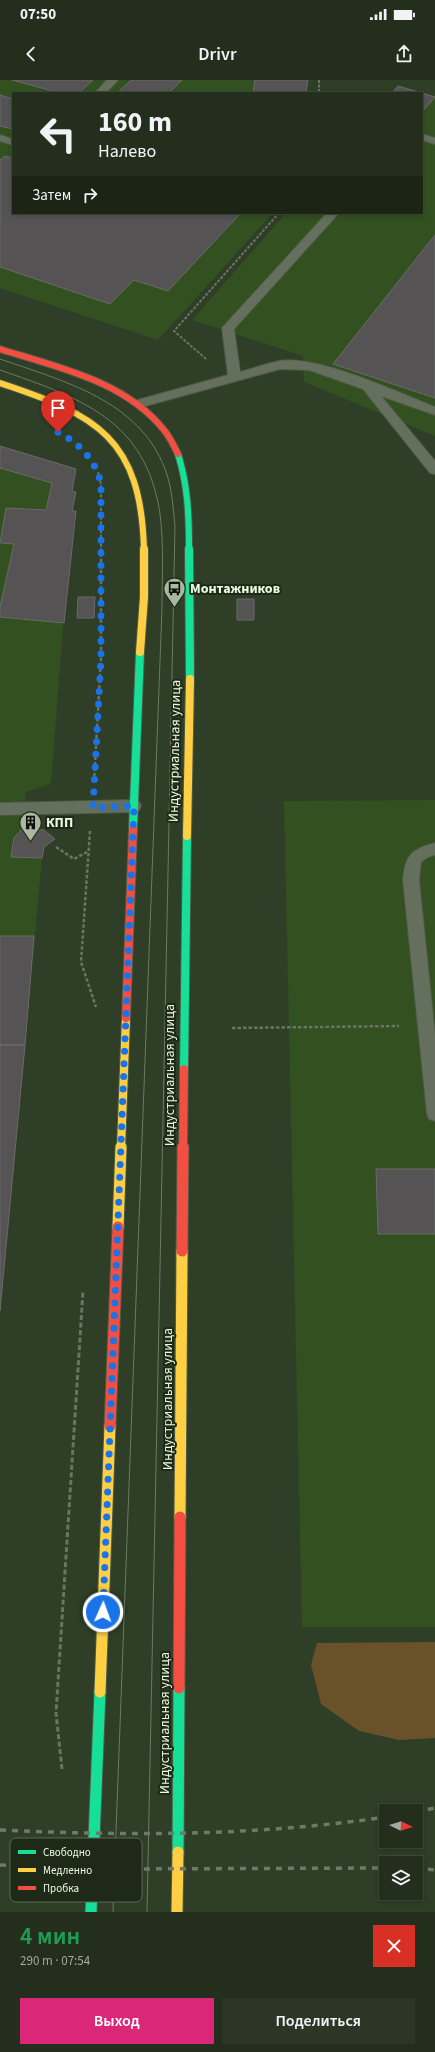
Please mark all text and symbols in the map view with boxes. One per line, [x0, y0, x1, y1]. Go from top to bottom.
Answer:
text: 07:50 [20, 4, 56, 25]
text: Drivr [198, 42, 237, 67]
icon: back [20, 43, 42, 65]
icon: share [393, 43, 415, 65]
text: 160 m [98, 102, 172, 142]
icon: left [32, 108, 84, 160]
text: Налево [98, 139, 156, 164]
icon: right [79, 184, 101, 206]
text: Затем [32, 185, 71, 206]
pin [41, 391, 75, 432]
icon: arrive [47, 397, 69, 419]
bus stop icon: Монтажников [161, 576, 187, 609]
place label: Монтажников [190, 579, 280, 599]
street label: Индустриальная улица [164, 680, 186, 822]
building icon: КПП [18, 810, 44, 843]
place label: КПП [46, 813, 73, 833]
street label: Индустриальная улица [160, 1004, 180, 1146]
street label: Индустриальная улица [158, 1328, 178, 1470]
position arrow [82, 1591, 124, 1633]
street label: Индустриальная улица [155, 1652, 175, 1794]
north arrow [379, 1804, 423, 1848]
map controls [379, 1804, 423, 1900]
legend [10, 1838, 142, 1902]
text: Свободно [43, 1845, 91, 1860]
button: layers [379, 1856, 423, 1900]
text: Медленно [43, 1863, 92, 1878]
text: Пробка [43, 1881, 79, 1896]
text: 4 мин [20, 1919, 80, 1954]
button: close [373, 1925, 415, 1967]
text: 290 m · 07:54 [20, 1952, 90, 1970]
button: Выход [20, 1998, 214, 2044]
button: Поделиться [222, 1998, 415, 2044]

